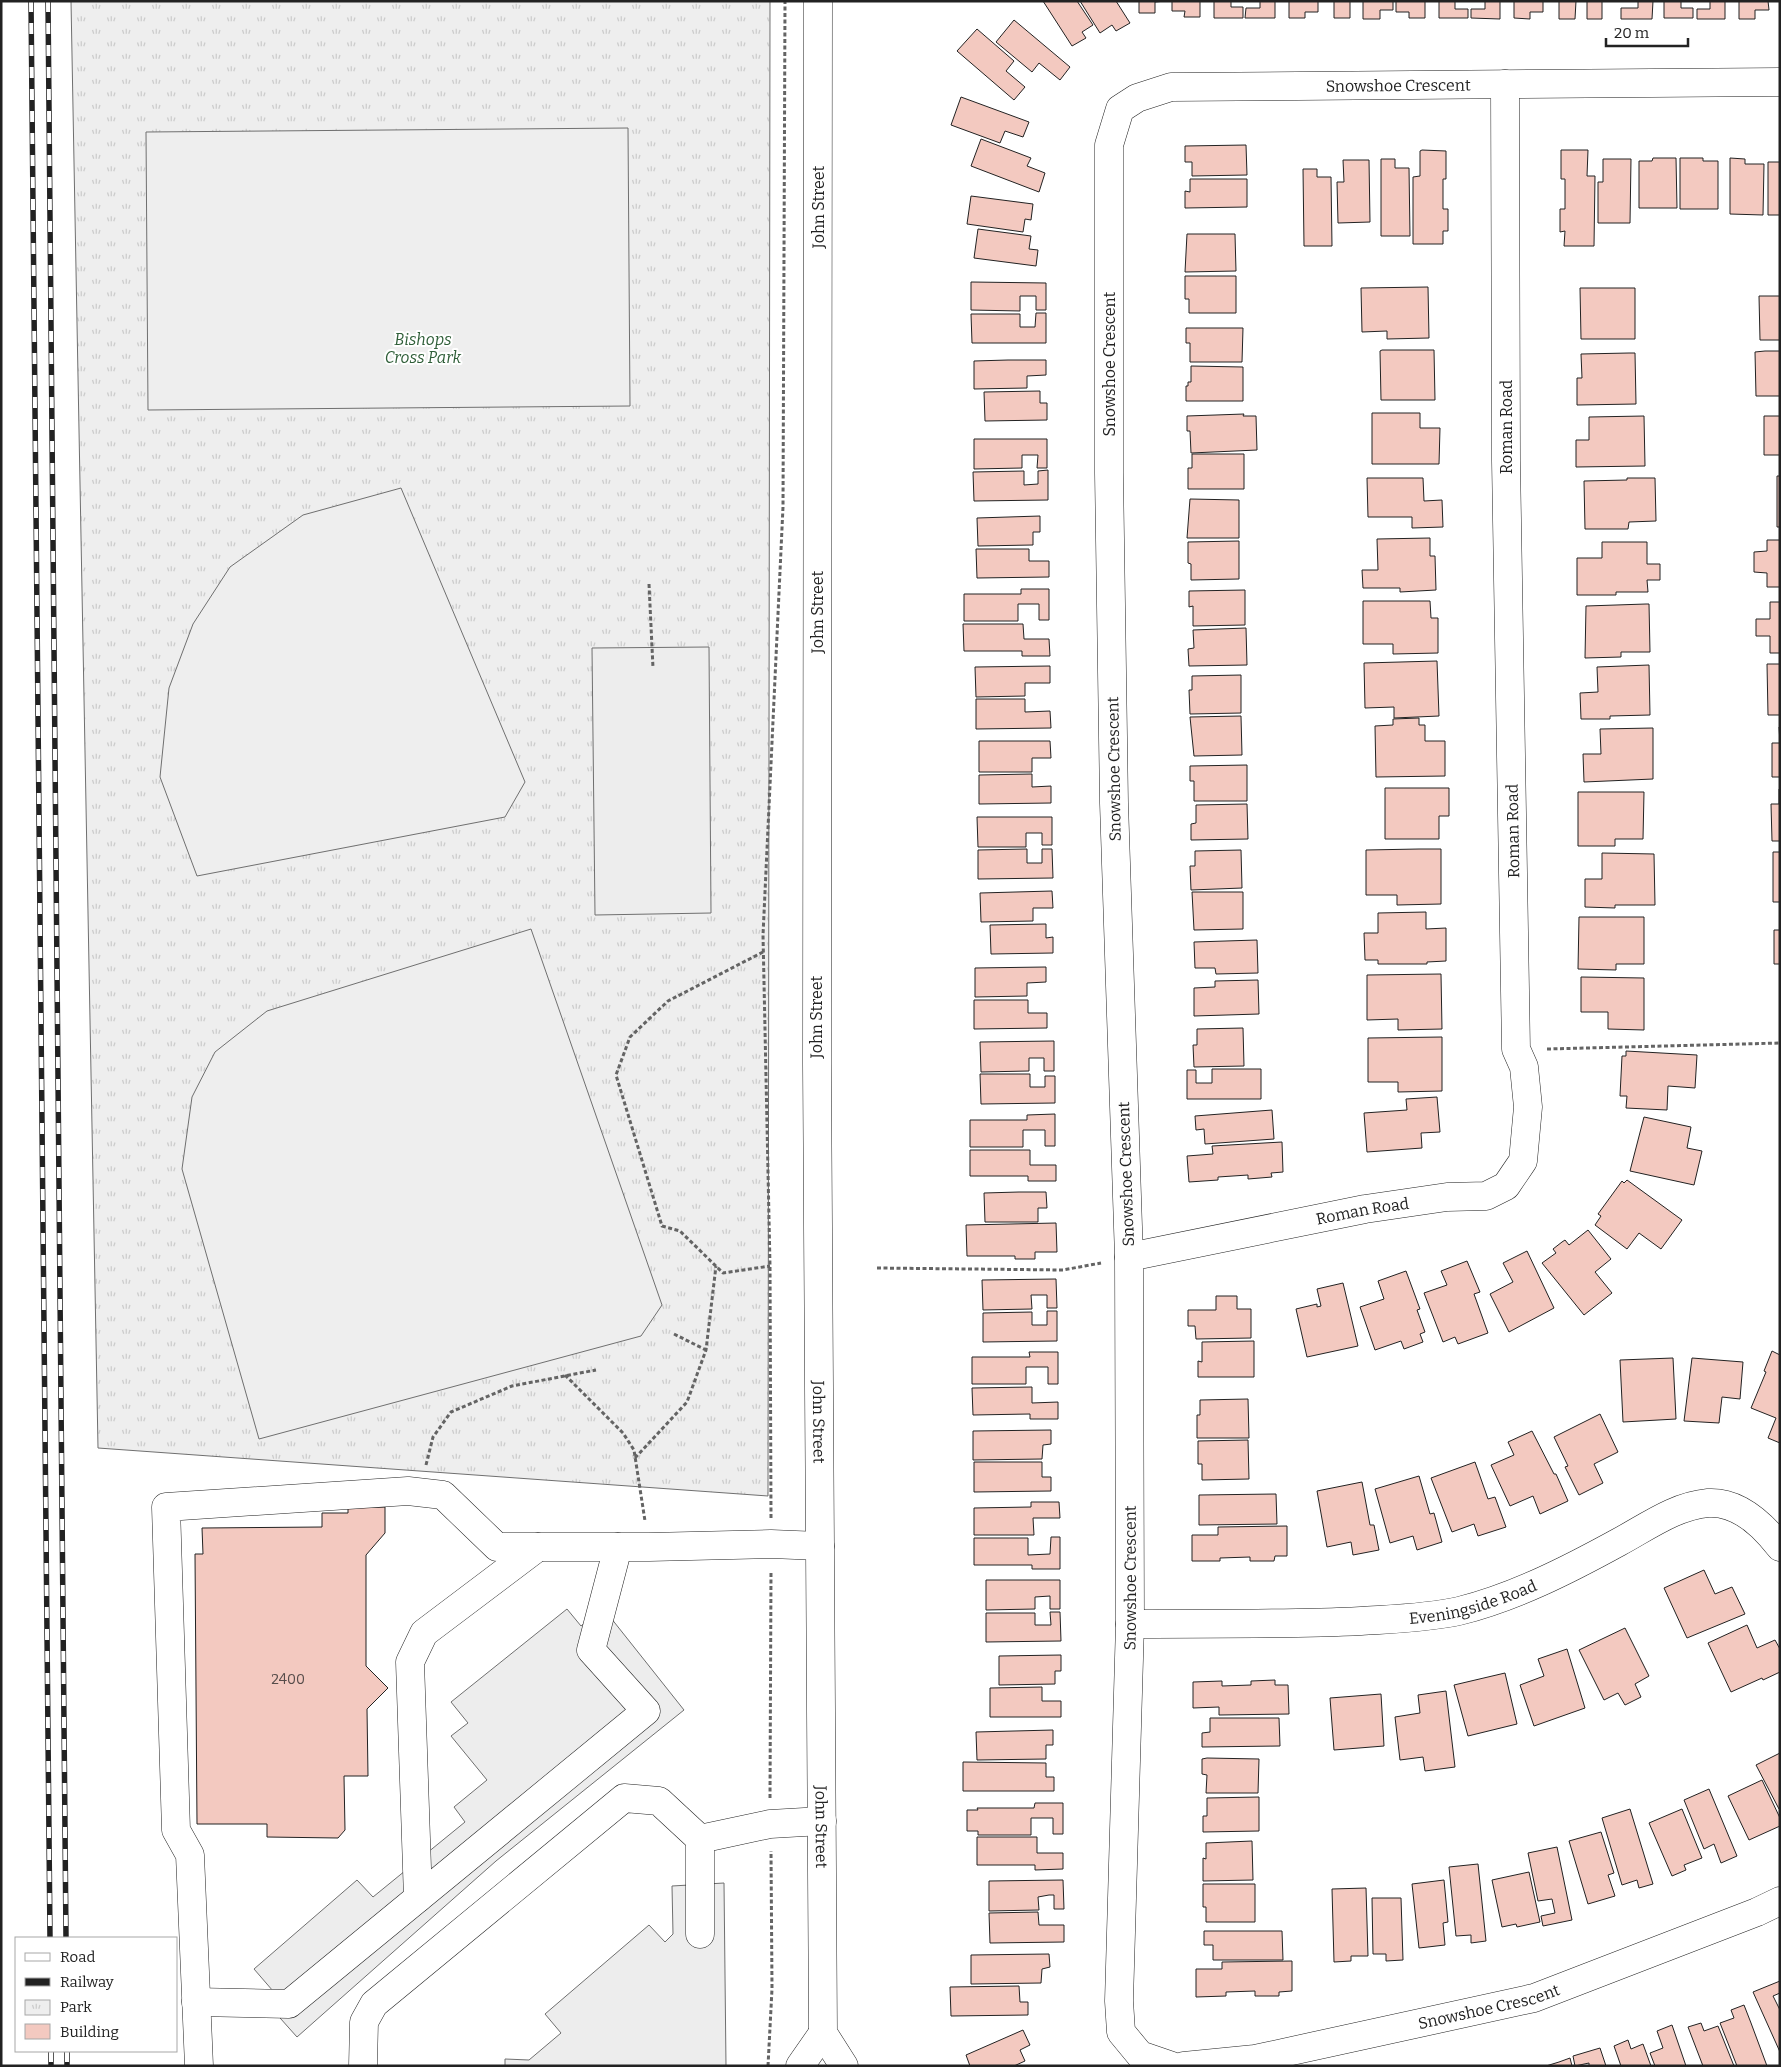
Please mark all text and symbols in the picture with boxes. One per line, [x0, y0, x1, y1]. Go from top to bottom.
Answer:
scale bar [1606, 15, 1688, 47]
text: 20 m [1614, 24, 1650, 42]
street label: Snowshoe Crescent [1326, 75, 1471, 95]
street label: John Street [809, 165, 828, 249]
street label: Snowshoe Crescent [1100, 291, 1119, 436]
park label: Bishops Cross Park [385, 330, 461, 367]
street label: Roman Road [1497, 379, 1516, 474]
street label: John Street [808, 570, 827, 654]
street label: Snowshoe Crescent [1103, 696, 1125, 842]
street label: Roman Road [1503, 783, 1523, 878]
street label: John Street [807, 975, 826, 1059]
street label: Snowshoe Crescent [1114, 1101, 1138, 1247]
street label: Roman Road [1314, 1193, 1411, 1228]
street label: John Street [809, 1380, 829, 1464]
street label: Snowshoe Crescent [1120, 1505, 1140, 1651]
street label: Eveningside Road [1408, 1575, 1540, 1627]
house number: 2400 [271, 1671, 305, 1688]
street label: John Street [812, 1785, 831, 1869]
legend [15, 1937, 178, 2052]
text: Road [60, 1948, 95, 1966]
text: Railway [60, 1973, 114, 1991]
street label: Snowshoe Crescent [1416, 1980, 1562, 2033]
text: Park [60, 1998, 92, 2016]
text: Building [60, 2023, 119, 2041]

